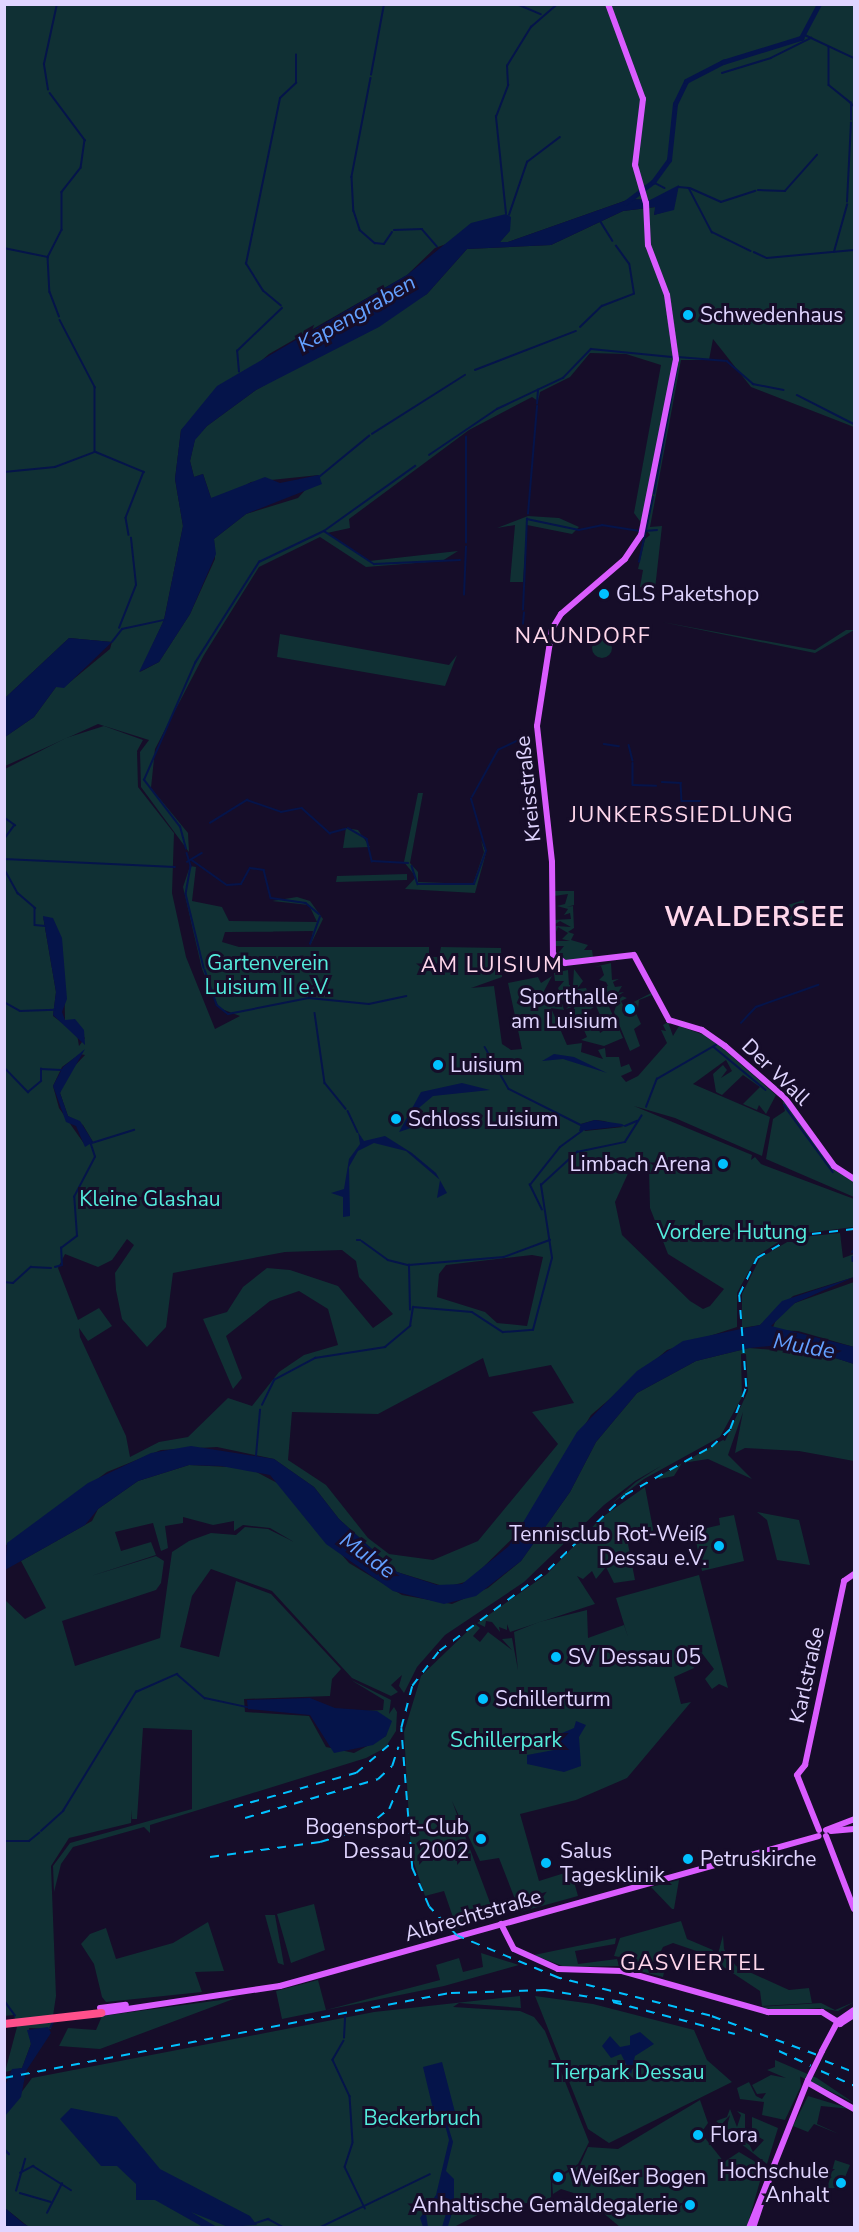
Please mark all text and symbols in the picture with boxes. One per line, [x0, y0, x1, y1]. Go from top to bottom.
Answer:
water label: Kapengraben [293, 270, 421, 358]
place label: Schwedenhaus [700, 302, 843, 328]
marker: Schwedenhaus [681, 308, 695, 322]
place label: GLS Paketshop [616, 581, 759, 607]
marker: GLS Paketshop [597, 587, 611, 601]
district label: NAUNDORF [515, 624, 651, 650]
street label: Kreisstraße [510, 735, 546, 843]
district label: JUNKERSSIEDLUNG [570, 803, 794, 829]
district label: WALDERSEE [664, 902, 846, 934]
park label: Gartenverein Luisium II e.V. [204, 950, 332, 1000]
district label: AM LUISIUM [421, 953, 563, 979]
place label: Sporthalle am Luisium [511, 984, 618, 1034]
marker: Sporthalle am Luisium [623, 1002, 637, 1016]
street label: Der Wall [737, 1033, 815, 1111]
place label: Luisium [450, 1052, 523, 1078]
marker: Luisium [431, 1058, 445, 1072]
place label: Schloss Luisium [408, 1106, 559, 1132]
marker: Schloss Luisium [389, 1112, 403, 1126]
place label: Limbach Arena [569, 1151, 711, 1177]
marker: Limbach Arena [716, 1157, 730, 1171]
park label: Kleine Glashau [79, 1186, 221, 1212]
park label: Vordere Hutung [657, 1219, 807, 1245]
water label: Mulde [771, 1329, 837, 1365]
place label: Tennisclub Rot-Weiß Dessau e.V. [509, 1521, 707, 1571]
water label: Mulde [334, 1527, 400, 1585]
marker: Tennisclub Rot-Weiß Dessau e.V. [712, 1539, 726, 1553]
street label: Karlstraße [785, 1625, 829, 1725]
place label: SV Dessau 05 [568, 1644, 701, 1670]
marker: SV Dessau 05 [549, 1650, 563, 1664]
place label: Schillerturm [495, 1686, 611, 1712]
marker: Schillerturm [476, 1692, 490, 1706]
park label: Schillerpark [450, 1727, 562, 1753]
place label: Bogensport-Club Dessau 2002 [305, 1814, 469, 1864]
marker: Bogensport-Club Dessau 2002 [474, 1832, 488, 1846]
place label: Salus Tagesklinik [560, 1838, 665, 1888]
place label: Petruskirche [700, 1846, 816, 1872]
marker: Petruskirche [681, 1852, 695, 1866]
marker: Salus Tagesklinik [537, 1854, 555, 1872]
street label: Albrechtstraße [402, 1883, 544, 1947]
district label: GASVIERTEL [620, 1951, 766, 1977]
park label: Tierpark Dessau [552, 2059, 704, 2085]
park label: Beckerbruch [363, 2105, 481, 2131]
place label: Flora [710, 2122, 758, 2148]
marker: Flora [691, 2128, 705, 2142]
place label: Hochschule Anhalt [719, 2158, 829, 2208]
place label: Weißer Bogen [570, 2164, 706, 2190]
marker: Weißer Bogen [551, 2170, 565, 2184]
marker: Hochschule Anhalt [834, 2176, 848, 2190]
place label: Anhaltische Gemäldegalerie [412, 2192, 678, 2218]
marker: Anhaltische Gemäldegalerie [683, 2198, 697, 2212]

